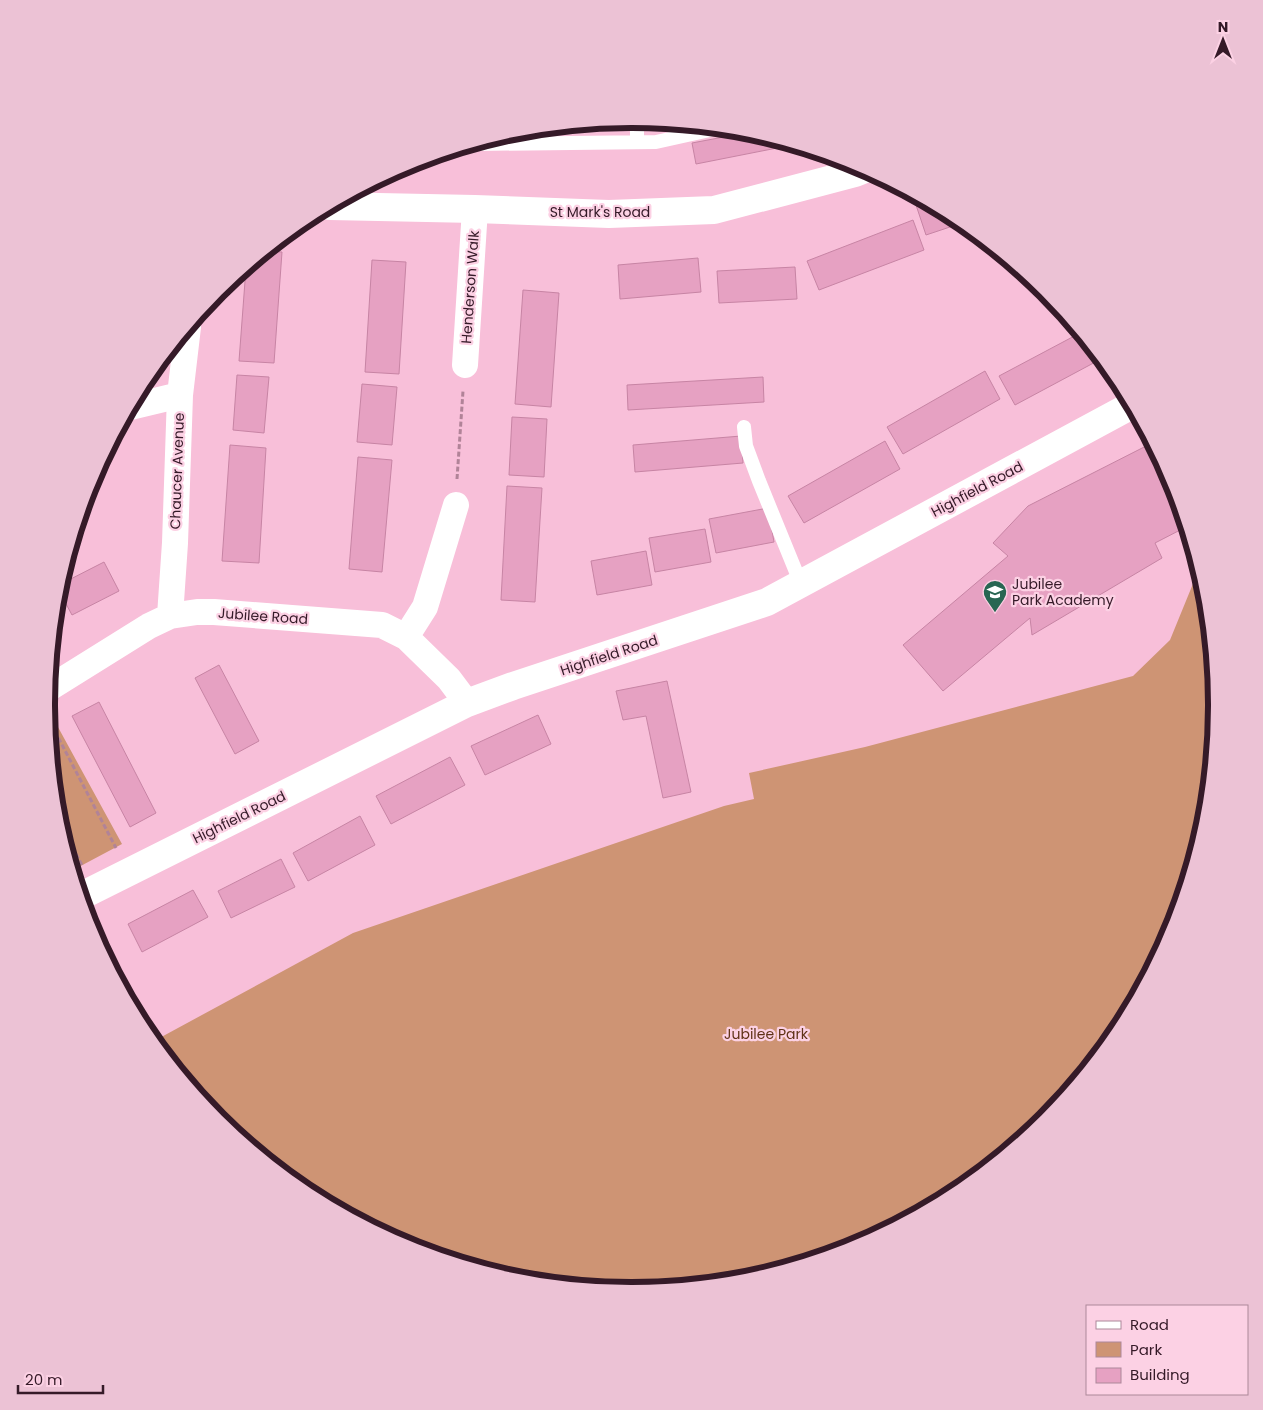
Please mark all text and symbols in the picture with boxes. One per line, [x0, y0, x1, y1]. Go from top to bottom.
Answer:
north arrow [1198, 15, 1248, 65]
text: N [1218, 17, 1228, 37]
street label: St Mark's Road [550, 202, 650, 222]
street label: Henderson Walk [456, 229, 484, 344]
street label: Chaucer Avenue [165, 412, 189, 530]
street label: Highfield Road [928, 456, 1026, 522]
place label: Jubilee Park Academy [1012, 574, 1114, 610]
school or university icon: Jubilee Park Academy [982, 579, 1008, 613]
street label: Jubilee Road [217, 603, 309, 629]
street label: Highfield Road [558, 630, 660, 680]
street label: Highfield Road [189, 786, 289, 848]
park label: Jubilee Park [724, 1024, 809, 1044]
legend [1086, 1305, 1248, 1395]
text: Road [1130, 1314, 1169, 1335]
text: Park [1130, 1339, 1162, 1360]
scale bar [18, 1362, 102, 1394]
text: Building [1130, 1364, 1190, 1385]
text: 20 m [25, 1369, 63, 1390]

